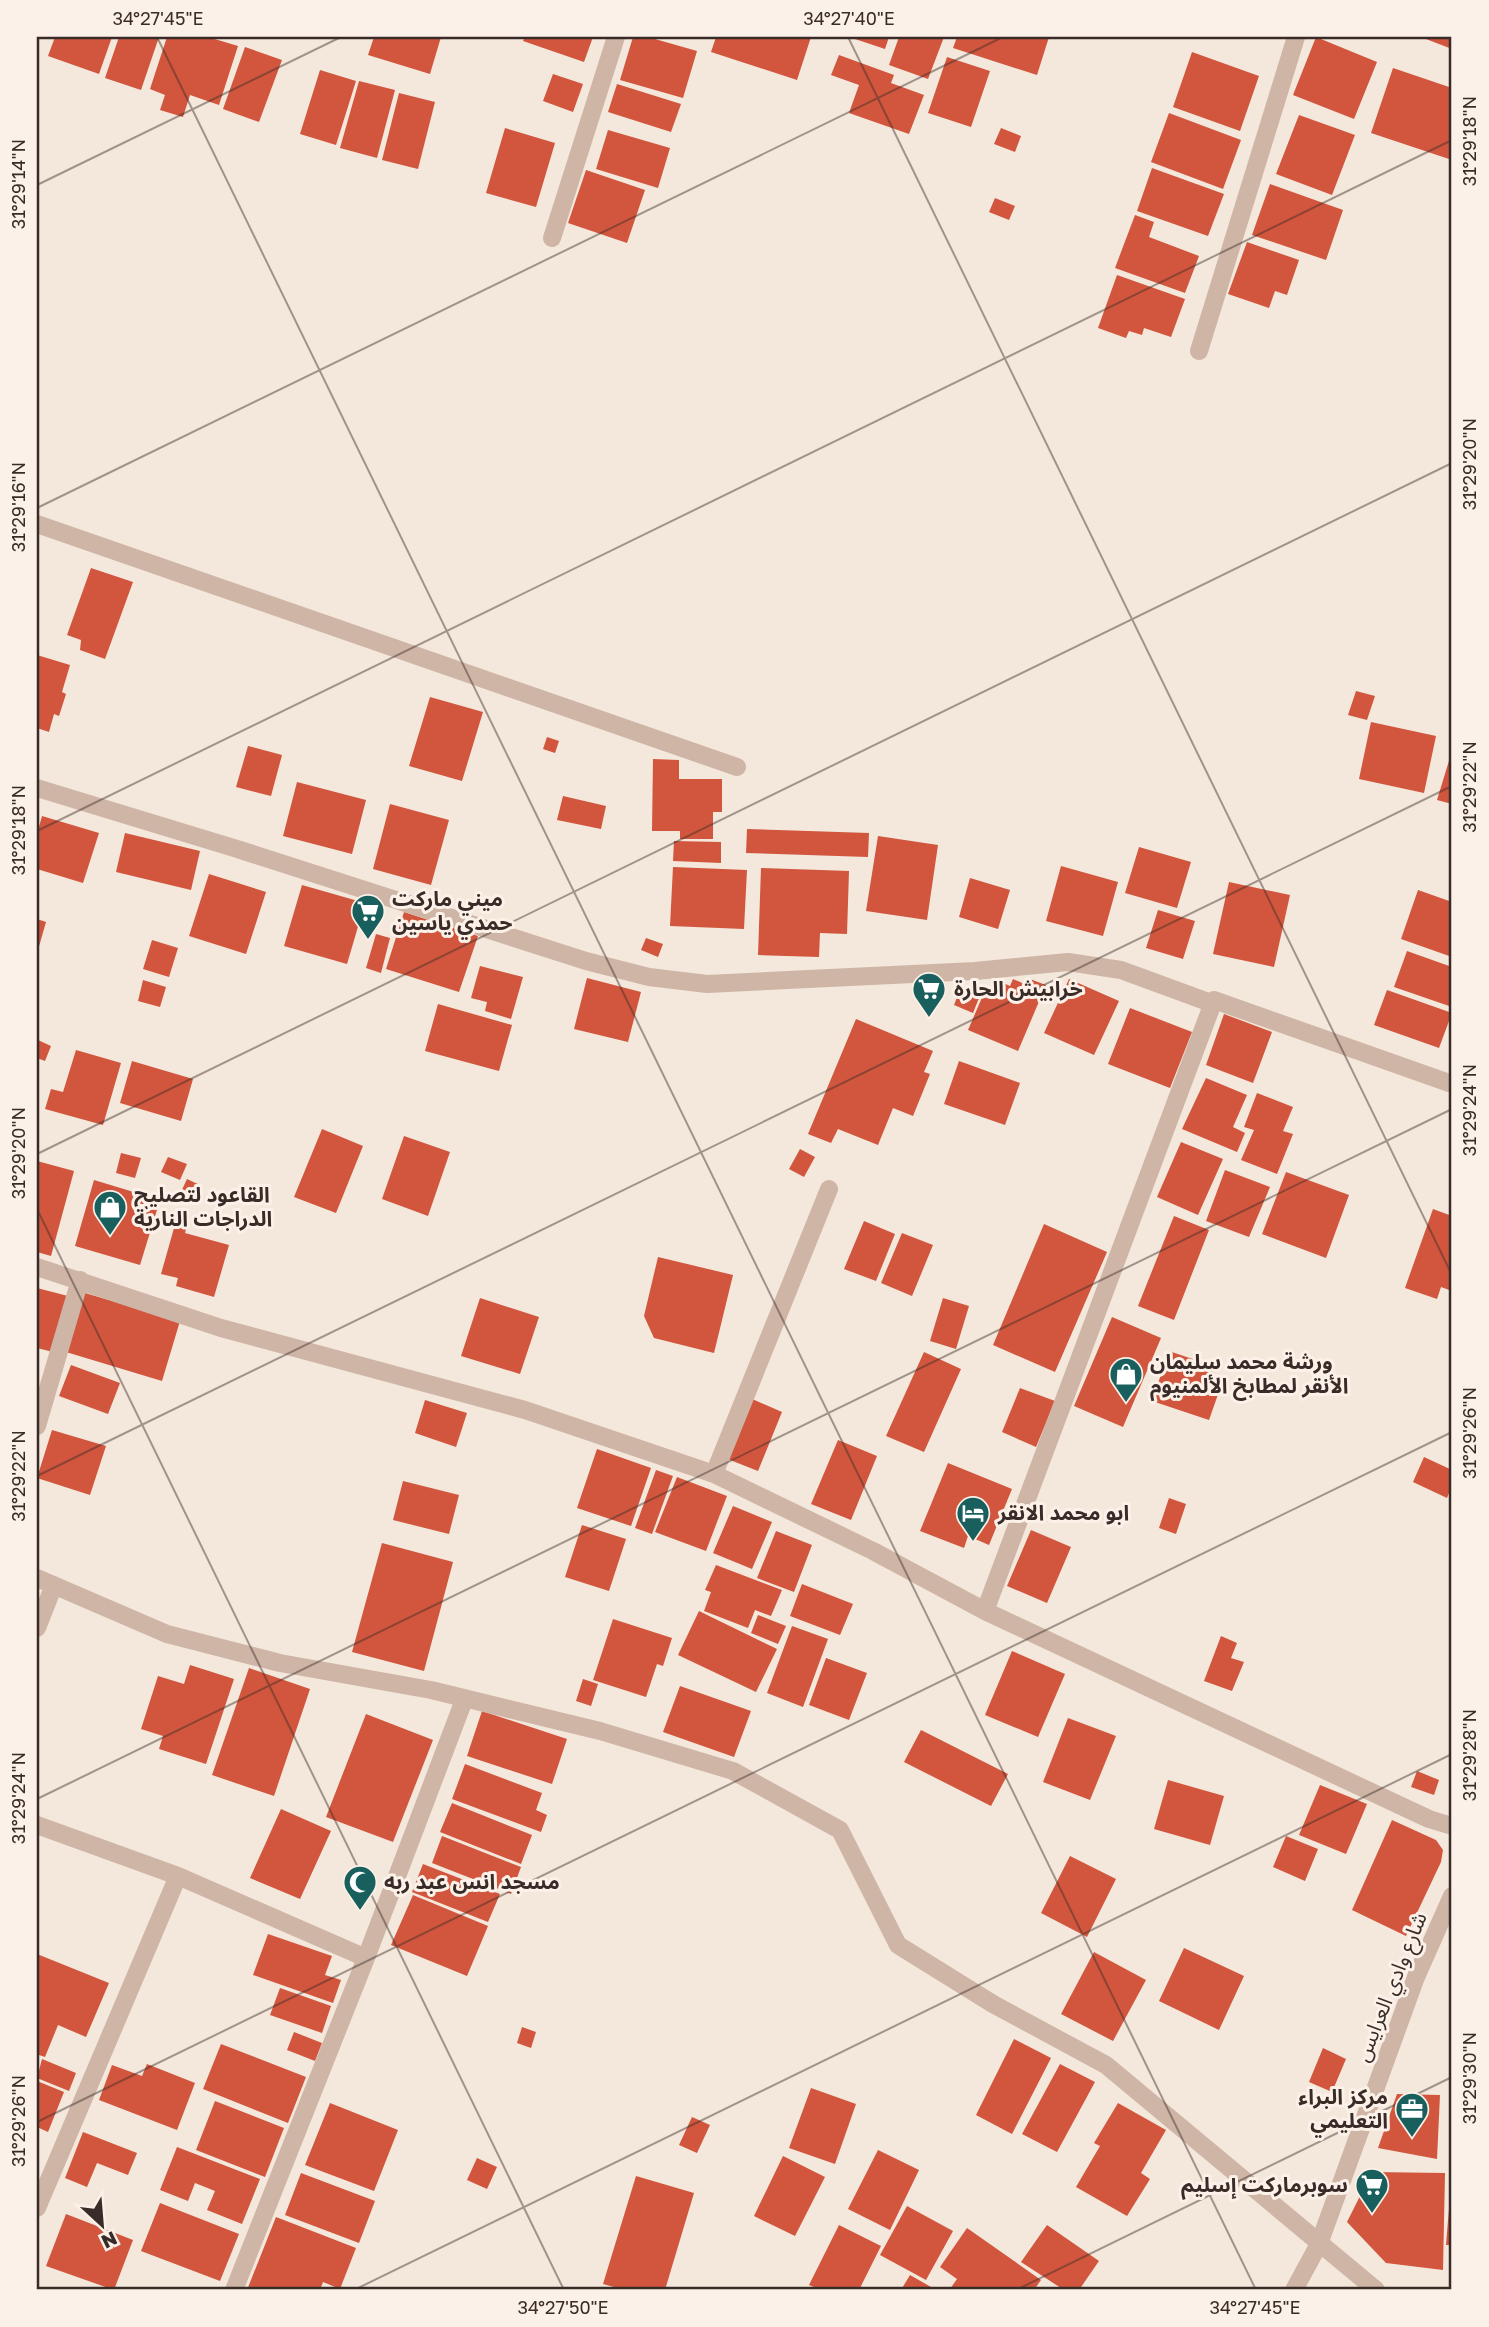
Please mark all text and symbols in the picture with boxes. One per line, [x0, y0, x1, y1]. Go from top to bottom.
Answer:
text: 34°27'45"E [113, 7, 204, 29]
text: 34°27'40"E [803, 7, 895, 29]
text: 31°29'18"N [1458, 96, 1480, 186]
text: 31°29'14"N [7, 139, 29, 229]
text: 31°29'20"N [1458, 418, 1480, 510]
text: 31°29'16"N [7, 462, 29, 552]
text: 31°29'22"N [1458, 741, 1480, 833]
text: 31°29'18"N [7, 785, 29, 875]
place label: ميني ماركت حمدي ياسين [392, 885, 512, 940]
supermarket icon: ميني ماركت حمدي ياسين [349, 892, 387, 941]
supermarket icon: خرابيش الحارة [910, 970, 948, 1019]
place label: خرابيش الحارة [954, 975, 1083, 1001]
text: 31°29'24"N [1458, 1064, 1480, 1156]
text: 31°29'20"N [7, 1107, 29, 1199]
place label: القاعود لتصليح الدراجات النارية [134, 1181, 272, 1231]
shop icon: القاعود لتصليح الدراجات النارية [91, 1188, 129, 1237]
place label: ورشة محمد سليمان الأنقر لمطابخ الألمنيوم [1150, 1348, 1348, 1402]
shop icon: ورشة محمد سليمان الأنقر لمطابخ الألمنيوم [1107, 1355, 1145, 1404]
text: 31°29'26"N [1458, 1387, 1480, 1479]
text: 31°29'22"N [7, 1430, 29, 1522]
hotel icon: ابو محمد الانقر [954, 1494, 992, 1543]
place label: ابو محمد الانقر [997, 1499, 1129, 1525]
text: 31°29'28"N [1458, 1709, 1480, 1801]
text: 31°29'24"N [7, 1752, 29, 1844]
mosque icon: مسجد انس عبد ربه [341, 1863, 379, 1912]
place label: مسجد انس عبد ربه [384, 1868, 560, 1894]
street label: شارع وادي العرايس [1348, 1908, 1435, 2067]
text: 31°29'30"N [1458, 2032, 1480, 2124]
text: 31°29'26"N [7, 2075, 29, 2167]
place label: مركز البراء التعليمي [1298, 2083, 1388, 2138]
office icon: مركز البراء التعليمي [1393, 2090, 1431, 2139]
supermarket icon: سوبرماركت إسليم [1353, 2166, 1391, 2215]
place label: سوبرماركت إسليم [1181, 2171, 1348, 2200]
north arrow [66, 2190, 136, 2260]
text: N [98, 2227, 121, 2254]
text: 34°27'50"E [517, 2296, 609, 2318]
text: 34°27'45"E [1210, 2296, 1301, 2318]

